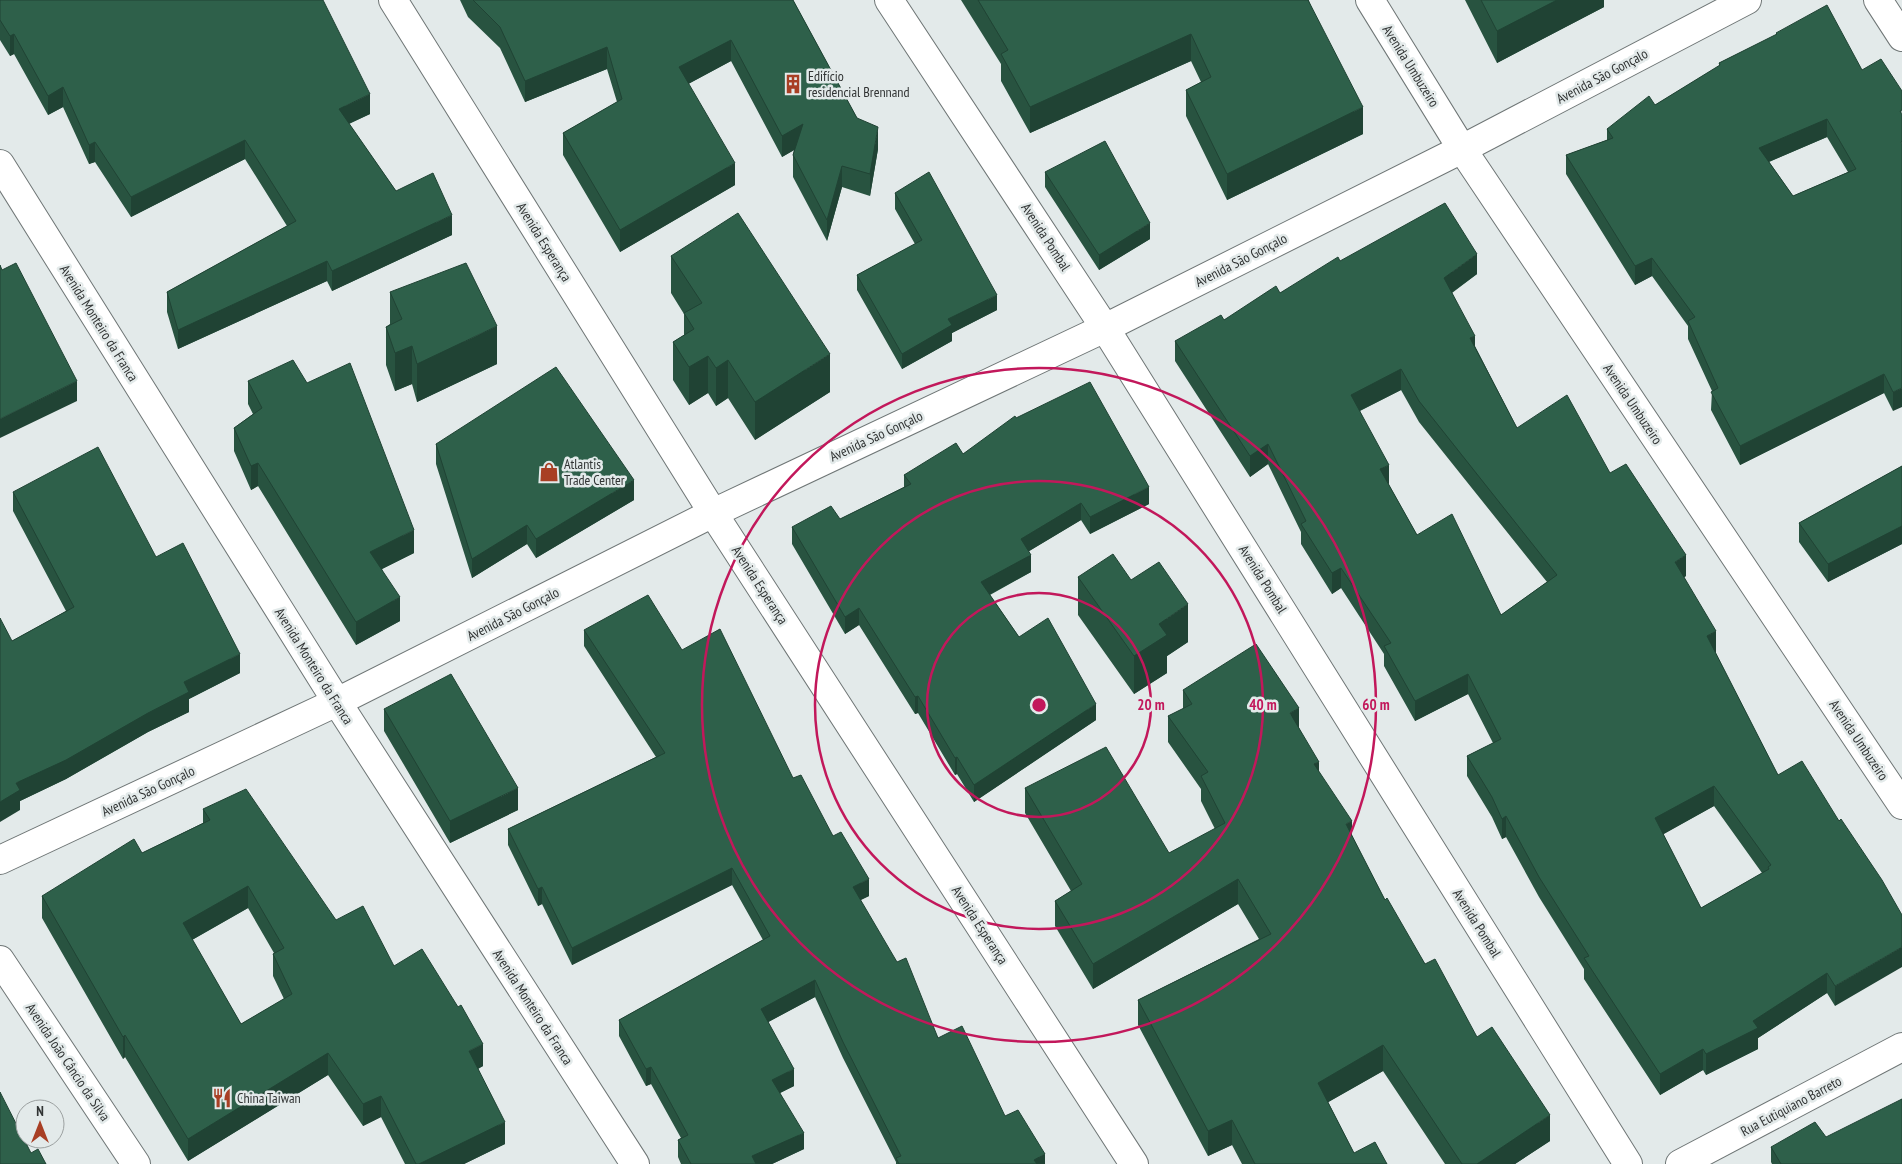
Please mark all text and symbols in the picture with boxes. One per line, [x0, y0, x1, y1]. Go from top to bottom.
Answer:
street label: Avenida Umbuzeiro [1379, 22, 1443, 110]
street label: Avenida São Gonçalo [1553, 44, 1651, 108]
place label: Edifício residencial Brennand [808, 67, 910, 101]
building icon: Edifício residencial Brennand [782, 73, 804, 95]
street label: Avenida Esperança [513, 199, 575, 285]
street label: Avenida Pombal [1017, 200, 1075, 275]
street label: Avenida São Gonçalo [1192, 229, 1290, 291]
street label: Avenida Monteiro da Franca [56, 261, 142, 385]
street label: Avenida Umbuzeiro [1599, 360, 1667, 448]
street label: Avenida São Gonçalo [827, 407, 925, 465]
place label: Atlantis Trade Center [564, 455, 625, 489]
shop icon: Atlantis Trade Center [538, 461, 560, 483]
street label: Avenida Pombal [1235, 541, 1291, 617]
street label: Avenida Esperança [728, 542, 792, 628]
street label: Avenida São Gonçalo [464, 583, 562, 645]
street label: Avenida Monteiro da Franca [271, 604, 357, 728]
text: 20 m [1137, 695, 1165, 714]
text: 40 m [1249, 695, 1277, 714]
text: 60 m [1362, 695, 1390, 714]
centre of rings [1030, 696, 1048, 714]
street label: Avenida Umbuzeiro [1825, 696, 1893, 784]
street label: Avenida São Gonçalo [99, 762, 197, 820]
street label: Avenida Esperança [948, 882, 1012, 968]
street label: Avenida Pombal [1449, 885, 1505, 961]
street label: Avenida Monteiro da Franca [489, 946, 577, 1068]
street label: Avenida João Câncio da Silva [22, 1000, 114, 1124]
street label: Rua Eutiquiano Barreto [1737, 1072, 1845, 1140]
restaurant icon: China Taiwan [211, 1087, 233, 1109]
place label: China Taiwan [237, 1089, 301, 1107]
north arrow [15, 1099, 65, 1149]
text: N [36, 1102, 44, 1120]

